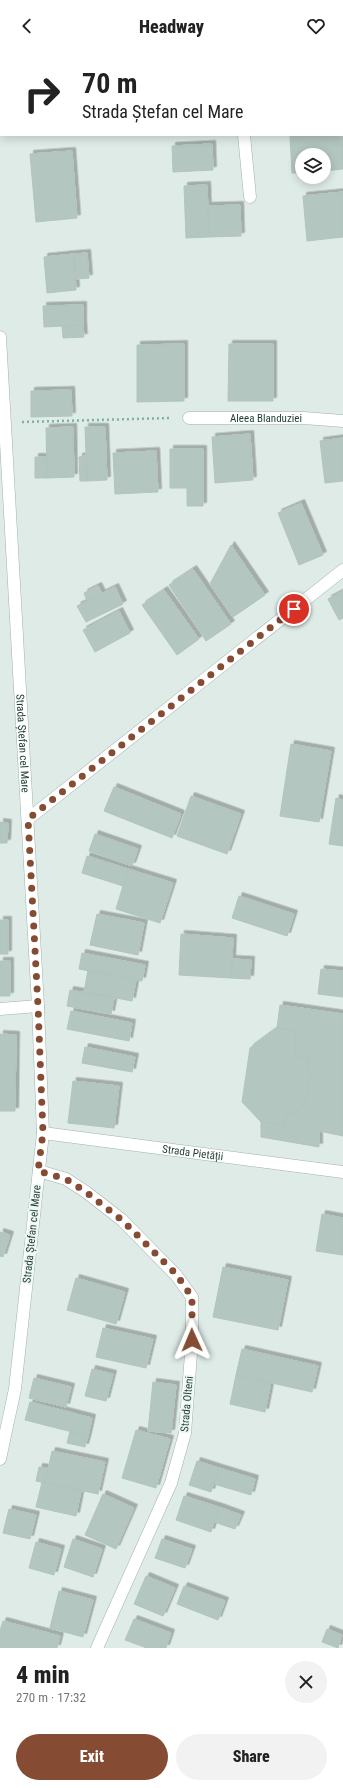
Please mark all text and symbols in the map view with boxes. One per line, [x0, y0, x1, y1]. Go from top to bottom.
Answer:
icon: back [16, 15, 38, 37]
icon: heart [305, 15, 327, 37]
text: Headway [139, 16, 204, 37]
text: 70 m [82, 67, 138, 100]
icon: right [16, 68, 68, 120]
text: Strada Ștefan cel Mare [82, 101, 243, 122]
map controls [295, 148, 331, 184]
button: layers [295, 148, 331, 184]
street label: Aleea Blanduziei [230, 412, 302, 425]
pin [277, 592, 311, 626]
icon: arrive [283, 598, 305, 620]
street label: Strada Ștefan cel Mare [14, 694, 32, 793]
street label: Strada Pietății [161, 1142, 224, 1163]
street label: Strada Ștefan cel Mare [20, 1184, 44, 1284]
position arrow [171, 1319, 213, 1361]
street label: Strada Olteni [178, 1376, 196, 1432]
text: 4 min [16, 1661, 70, 1689]
button: close [285, 1661, 327, 1703]
text: 270 m · 17:32 [16, 1690, 86, 1705]
button: Exit [16, 1734, 168, 1780]
button: Share [176, 1734, 327, 1780]

